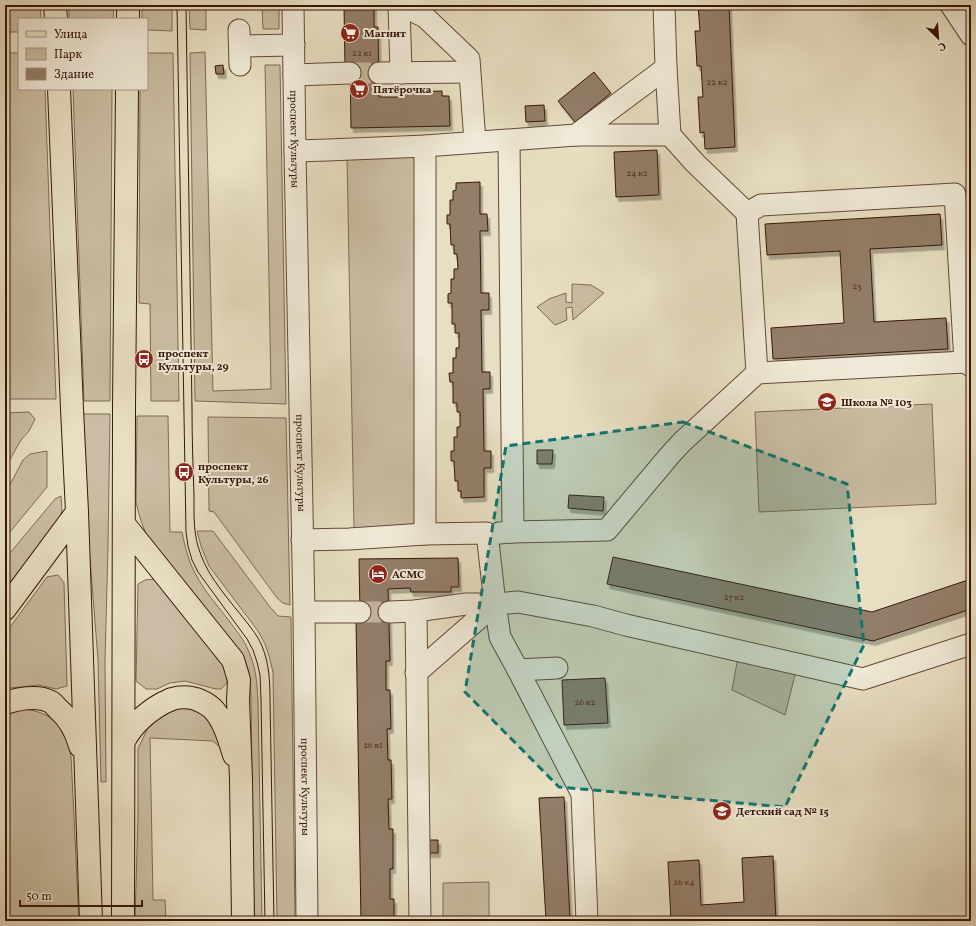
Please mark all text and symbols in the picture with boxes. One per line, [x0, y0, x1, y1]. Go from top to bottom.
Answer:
legend [18, 18, 148, 90]
north arrow [918, 18, 958, 58]
supermarket icon: Магнит [339, 22, 361, 44]
text: Улица [54, 27, 87, 43]
place label: Магнит [364, 27, 406, 42]
text: С [935, 37, 948, 54]
text: Парк [54, 47, 82, 63]
house number: 22 к1 [352, 47, 372, 60]
text: Здание [54, 67, 94, 83]
house number: 22 к2 [706, 76, 728, 89]
supermarket icon: Пятёрочка [348, 78, 370, 100]
place label: Пятёрочка [373, 83, 432, 98]
street label: проспект Культуры [285, 90, 302, 188]
house number: 24 к2 [626, 167, 648, 180]
house number: 23 [852, 280, 862, 293]
place label: проспект Культуры, 29 [158, 347, 229, 375]
bus stop icon: проспект Культуры, 29 [133, 348, 155, 370]
school or university icon: Школа № 103 [816, 391, 838, 413]
place label: Школа № 103 [841, 396, 912, 411]
street label: проспект Культуры [291, 414, 308, 512]
place label: проспект Культуры, 26 [198, 460, 269, 488]
bus stop icon: проспект Культуры, 26 [173, 461, 195, 483]
hotel icon: АСМС [367, 563, 389, 585]
place label: АСМС [392, 568, 424, 583]
house number: 27 к2 [724, 591, 744, 604]
house number: 26 к2 [575, 696, 596, 709]
street label: проспект Культуры [296, 738, 312, 836]
house number: 26 к1 [363, 739, 383, 752]
school or university icon: Детский сад № 15 [711, 800, 733, 822]
place label: Детский сад № 15 [736, 805, 829, 820]
house number: 26 к4 [673, 876, 695, 889]
scale bar [20, 882, 142, 908]
text: 50 m [26, 889, 52, 905]

